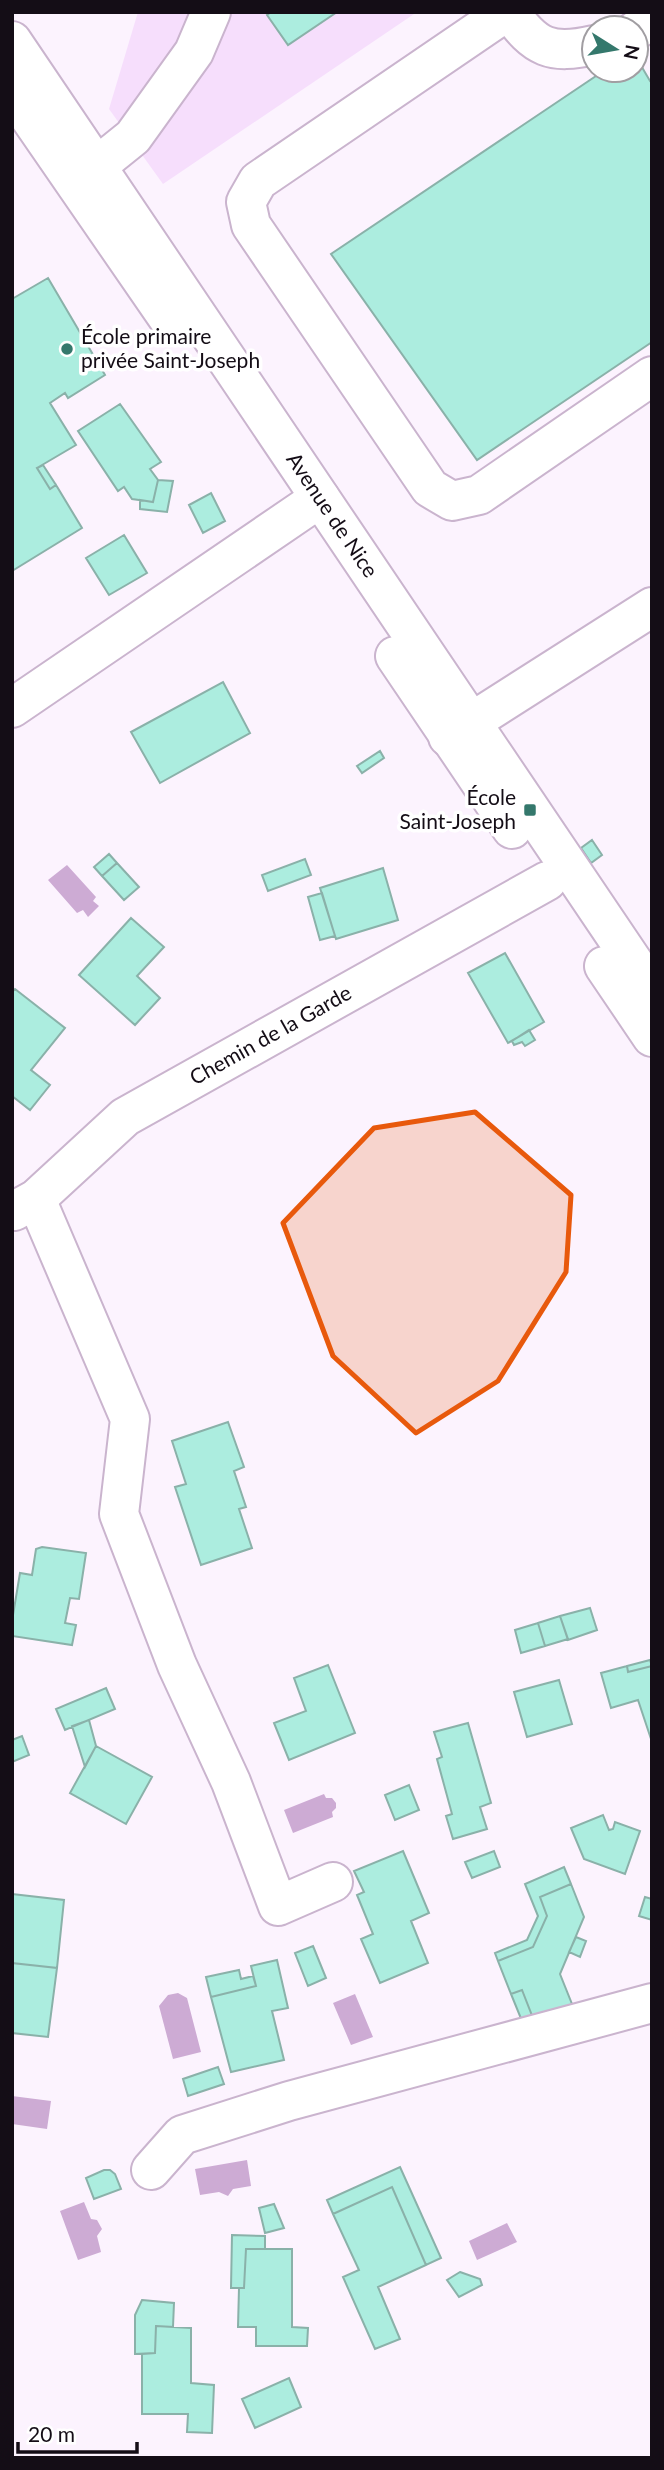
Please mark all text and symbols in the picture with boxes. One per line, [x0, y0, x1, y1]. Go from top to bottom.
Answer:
north arrow [580, 14, 650, 84]
text: N [619, 43, 645, 62]
place label: École primaire privée Saint-Joseph [81, 323, 260, 372]
marker: École primaire privée Saint-Joseph [59, 341, 75, 357]
street label: Avenue de Nice [282, 447, 384, 582]
place label: École Saint-Joseph [399, 784, 516, 833]
marker: École Saint-Joseph [522, 802, 538, 818]
street label: Chemin de la Garde [185, 979, 355, 1089]
scale bar [18, 2410, 136, 2454]
text: 20 m [28, 2421, 75, 2446]

